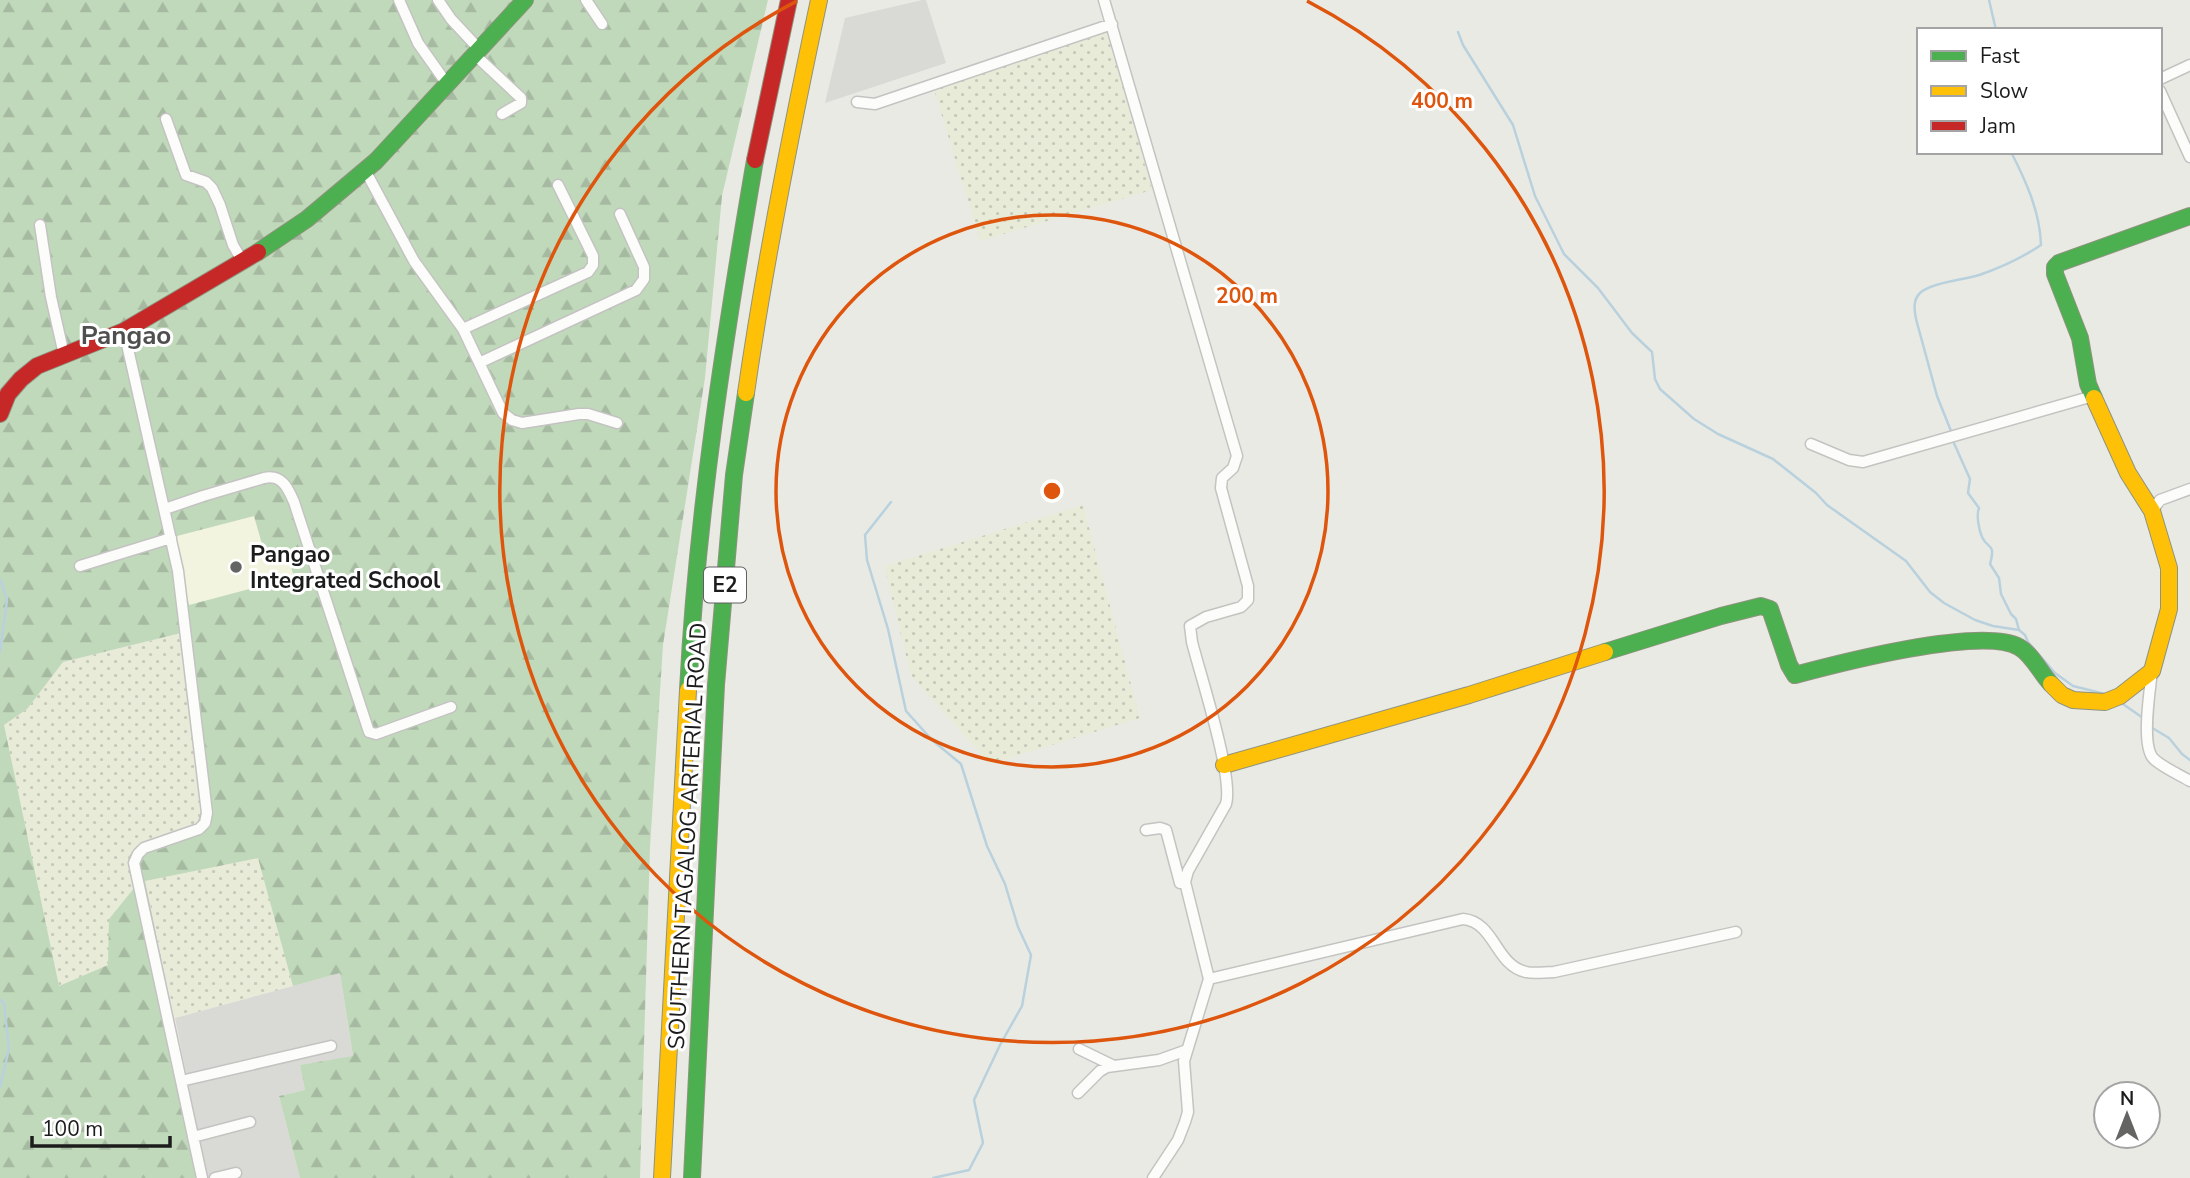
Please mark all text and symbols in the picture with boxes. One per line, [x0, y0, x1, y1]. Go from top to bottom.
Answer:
legend [1917, 28, 2162, 154]
text: Fast [1980, 42, 2020, 70]
text: Slow [1980, 77, 2029, 105]
text: 400 m [1411, 87, 1473, 115]
text: Jam [1979, 112, 2016, 140]
text: 200 m [1216, 282, 1278, 310]
district label: Pangao [81, 318, 171, 353]
centre of rings [1040, 479, 1064, 503]
place label: Pangao Integrated School [250, 539, 441, 596]
marker: Pangao Integrated School [228, 559, 244, 575]
road number: E2 [704, 568, 746, 602]
street label: SOUTHERN TAGALOG ARTERIAL ROAD [661, 622, 714, 1050]
north arrow [2092, 1080, 2162, 1150]
text: N [2120, 1086, 2134, 1112]
scale bar [32, 1104, 170, 1148]
text: 100 m [42, 1115, 103, 1143]

